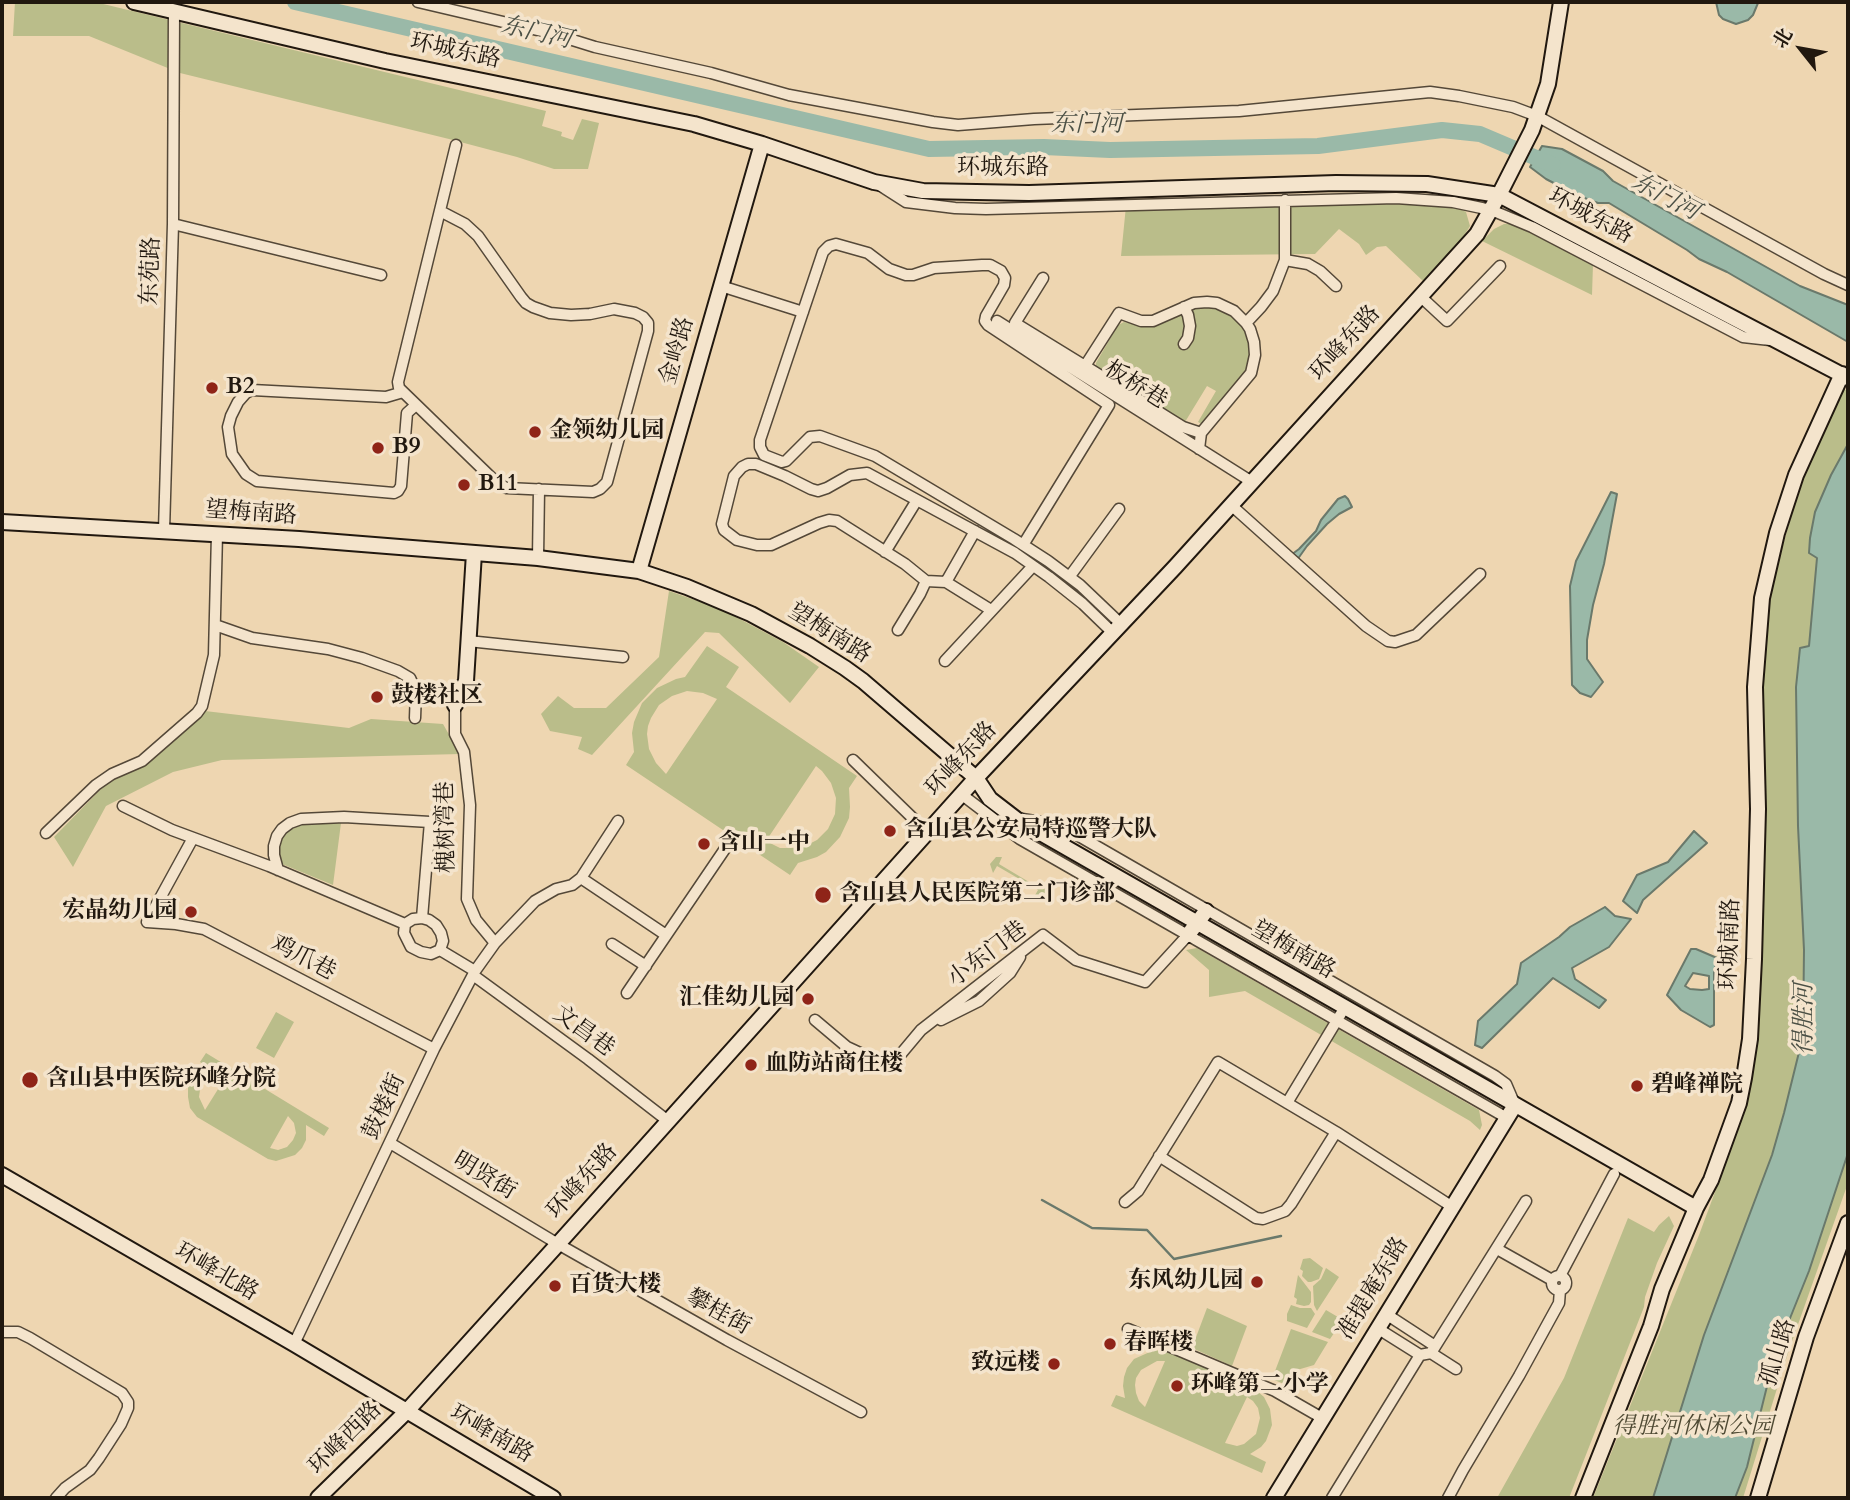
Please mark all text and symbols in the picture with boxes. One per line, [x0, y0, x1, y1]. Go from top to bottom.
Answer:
water label: 东门河 [498, 12, 574, 56]
north arrow [1766, 14, 1836, 84]
text: 北 [1767, 23, 1799, 53]
street label: 环城东路 [407, 29, 503, 75]
water label: 东门河 [1051, 111, 1123, 139]
street label: 环城东路 [957, 155, 1049, 183]
water label: 东门河 [1626, 168, 1704, 228]
street label: 环城东路 [1543, 183, 1637, 251]
street label: 东苑路 [137, 236, 167, 306]
street label: 环峰东路 [1305, 301, 1387, 387]
street label: 金岭路 [655, 314, 701, 388]
street label: 板桥巷 [1098, 356, 1172, 416]
place label: B2 [226, 374, 254, 402]
marker: B2 [204, 380, 220, 396]
place label: 金领幼儿园 [549, 418, 664, 446]
marker: 金领幼儿园 [527, 424, 543, 440]
place label: B9 [392, 434, 420, 462]
marker: B9 [370, 440, 386, 456]
place label: B11 [478, 471, 518, 499]
marker: B11 [456, 477, 472, 493]
street label: 望梅南路 [204, 497, 298, 531]
street label: 望梅南路 [783, 598, 875, 670]
place label: 鼓楼社区 [391, 683, 483, 711]
marker: 鼓楼社区 [369, 689, 385, 705]
street label: 环峰东路 [921, 717, 1003, 803]
street label: 槐树湾巷 [432, 781, 462, 873]
place label: 含山县公安局特巡警大队 [904, 817, 1157, 845]
marker: 含山县公安局特巡警大队 [882, 823, 898, 839]
place label: 含山一中 [718, 830, 810, 858]
marker: 含山一中 [696, 836, 712, 852]
place label: 含山县人民医院第二门诊部 [839, 881, 1115, 909]
marker: 含山县人民医院第二门诊部 [813, 885, 833, 905]
place label: 宏晶幼儿园 [62, 898, 177, 926]
street label: 环城南路 [1716, 898, 1746, 990]
marker: 宏晶幼儿园 [183, 904, 199, 920]
street label: 小东门巷 [943, 916, 1033, 994]
street label: 望梅南路 [1246, 916, 1340, 986]
street label: 鸡爪巷 [266, 931, 340, 987]
water label: 得胜河 [1791, 983, 1819, 1055]
place label: 汇佳幼儿园 [679, 985, 794, 1013]
marker: 汇佳幼儿园 [800, 991, 816, 1007]
street label: 文昌巷 [547, 1001, 619, 1063]
place label: 血防站商住楼 [765, 1051, 903, 1079]
marker: 血防站商住楼 [743, 1057, 759, 1073]
place label: 含山县中医院环峰分院 [46, 1066, 276, 1094]
marker: 含山县中医院环峰分院 [20, 1070, 40, 1090]
street label: 鼓楼街 [358, 1070, 412, 1144]
place label: 碧峰禅院 [1651, 1072, 1743, 1100]
marker: 碧峰禅院 [1629, 1078, 1645, 1094]
street label: 环峰东路 [542, 1139, 624, 1225]
street label: 明贤街 [447, 1147, 521, 1207]
street label: 准提庵东路 [1333, 1233, 1415, 1345]
street label: 环峰北路 [169, 1238, 263, 1308]
place label: 东风幼儿园 [1128, 1268, 1243, 1296]
place label: 百货大楼 [569, 1272, 661, 1300]
marker: 东风幼儿园 [1249, 1274, 1265, 1290]
marker: 百货大楼 [547, 1278, 563, 1294]
street label: 攀桂街 [681, 1284, 755, 1342]
street label: 孤山路 [1756, 1316, 1802, 1390]
place label: 春晖楼 [1124, 1330, 1193, 1358]
marker: 春晖楼 [1102, 1336, 1118, 1352]
place label: 致远楼 [971, 1350, 1040, 1378]
marker: 致远楼 [1046, 1356, 1062, 1372]
place label: 环峰第二小学 [1191, 1372, 1329, 1400]
marker: 环峰第二小学 [1169, 1378, 1185, 1394]
street label: 环峰西路 [304, 1397, 388, 1481]
street label: 环峰南路 [444, 1400, 538, 1470]
park label: 得胜河休闲公园 [1613, 1414, 1773, 1442]

